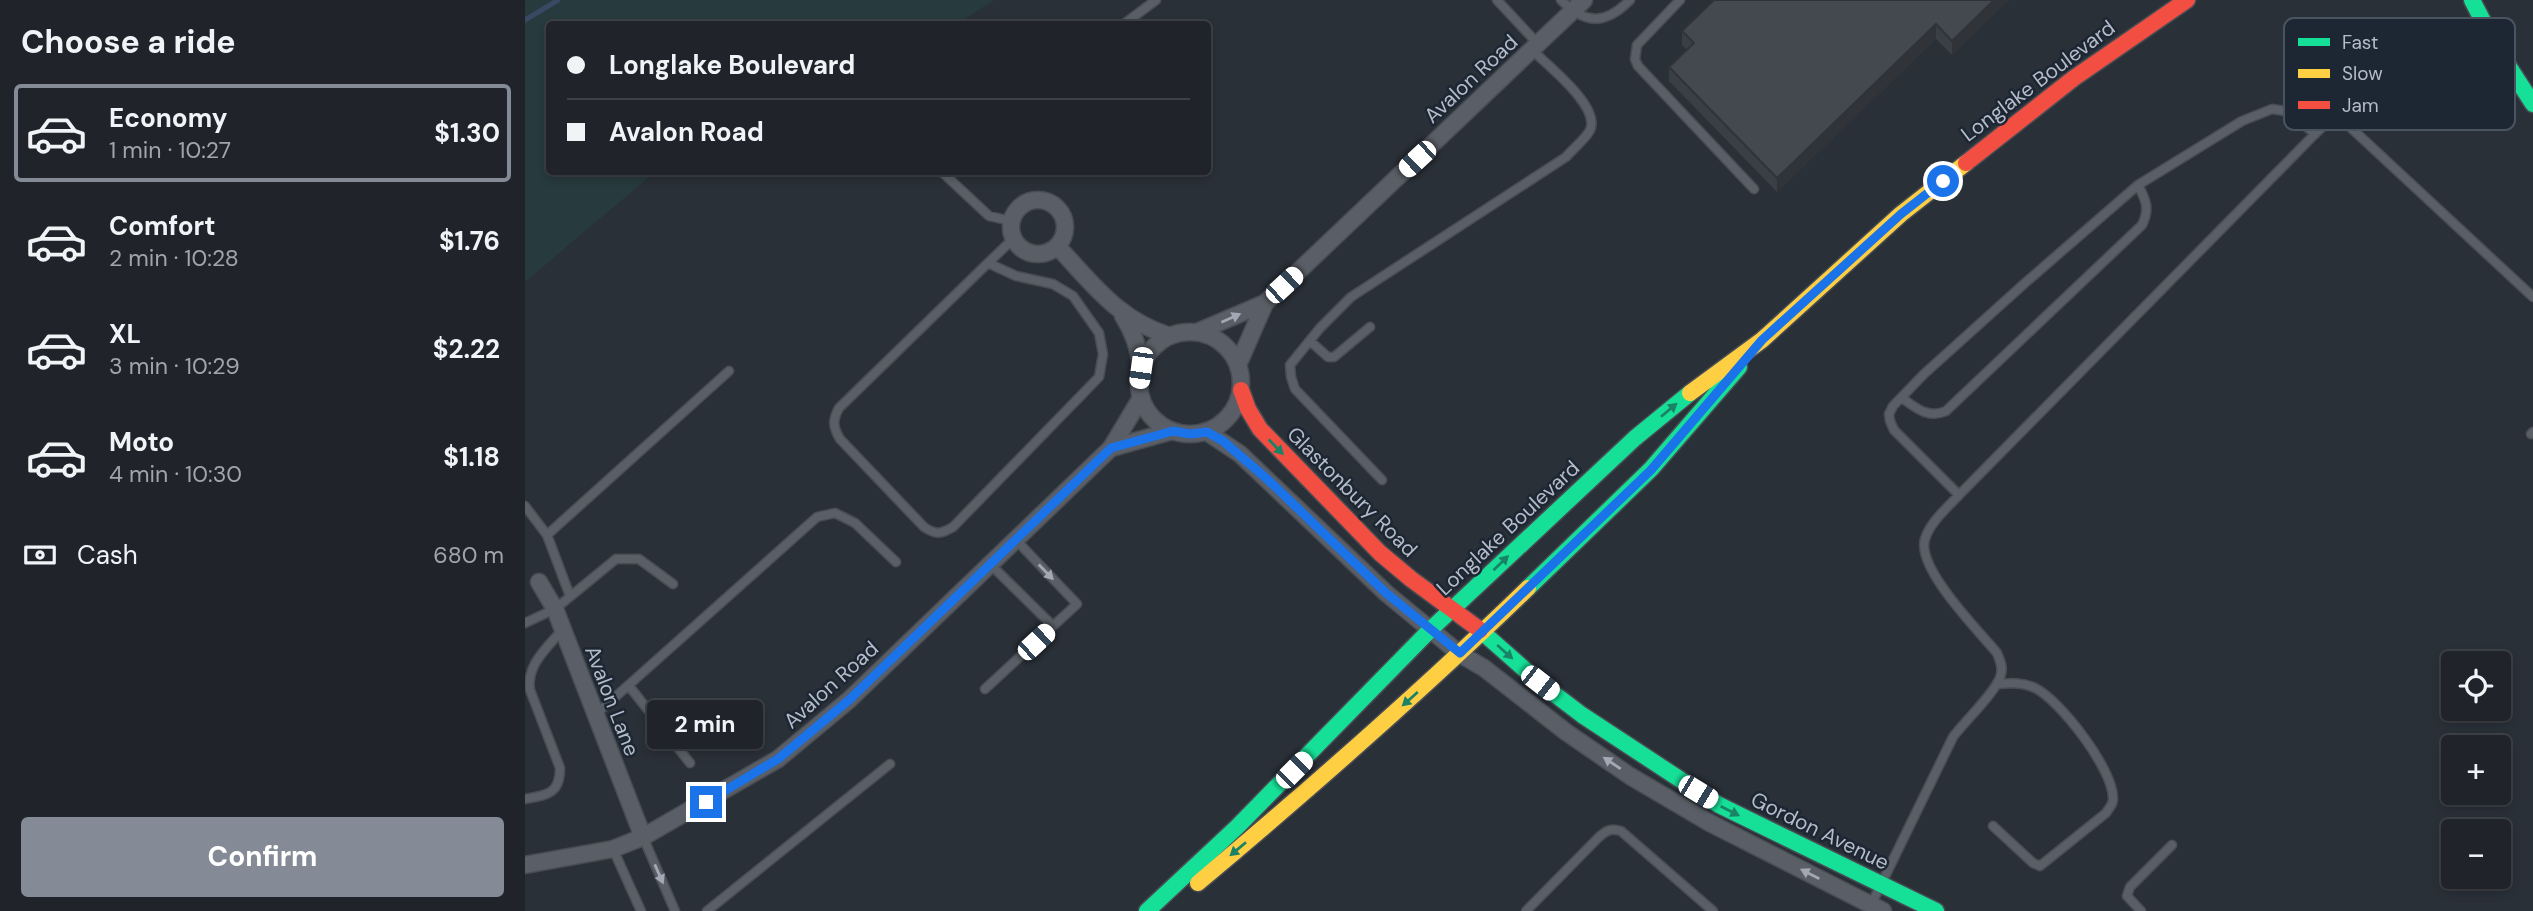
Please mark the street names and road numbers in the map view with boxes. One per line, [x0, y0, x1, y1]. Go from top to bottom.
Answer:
street label: Longlake Boulevard [1955, 14, 2121, 148]
street label: Avalon Road [1418, 28, 1524, 130]
street label: Glastonbury Road [1281, 421, 1423, 563]
street label: Longlake Boulevard [1430, 454, 1586, 602]
street label: Avalon Road [778, 635, 884, 735]
street label: Avalon Lane [578, 642, 646, 760]
street label: Gordon Avenue [1746, 785, 1894, 877]

